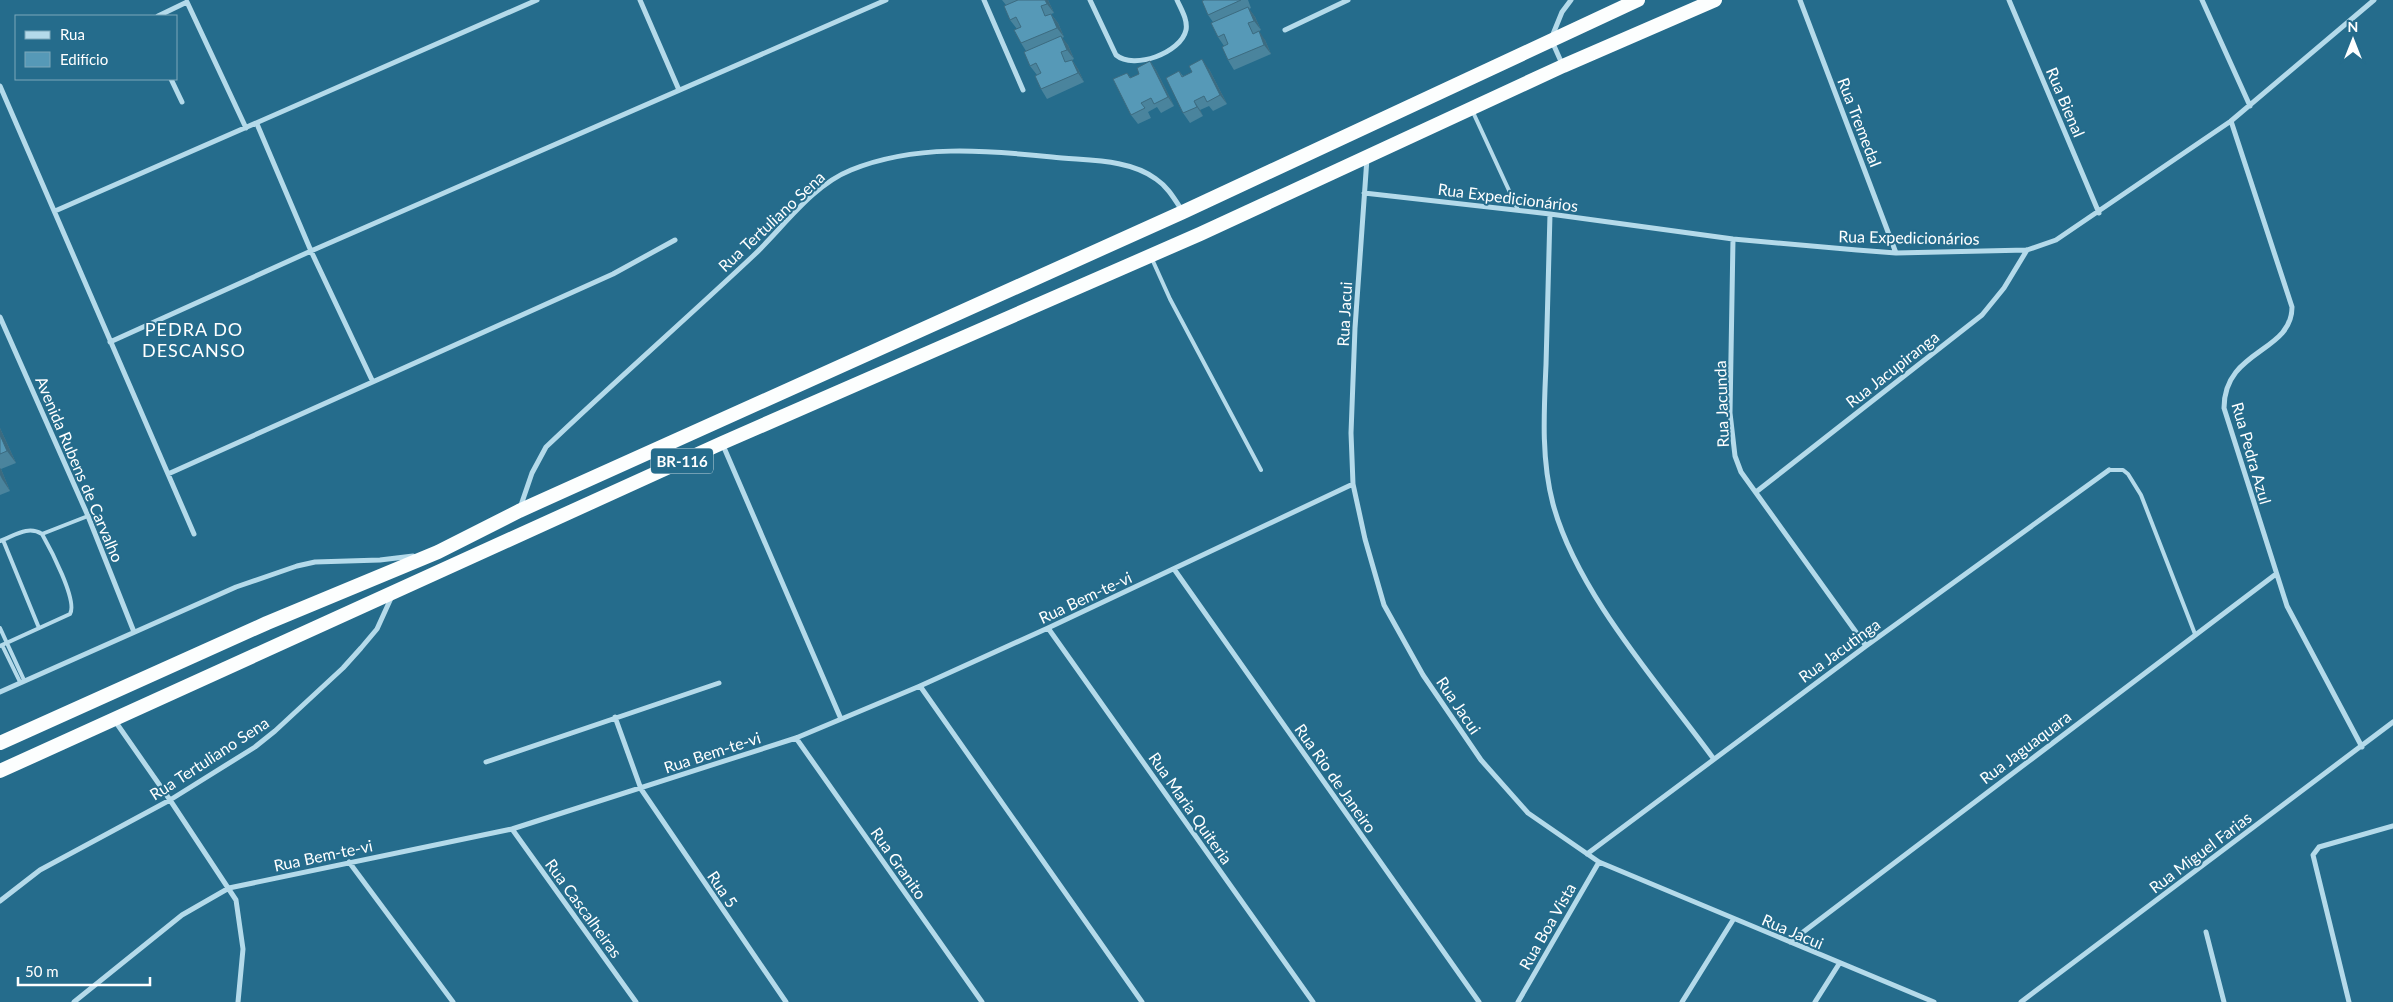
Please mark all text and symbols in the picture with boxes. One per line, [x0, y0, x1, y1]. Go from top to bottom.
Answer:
legend [15, 15, 178, 80]
north arrow [2328, 15, 2378, 65]
text: N [2348, 18, 2358, 35]
text: Rua [60, 25, 85, 43]
text: Edifício [60, 50, 108, 68]
street label: Rua Bienal [2043, 64, 2089, 140]
street label: Rua Tremedal [1834, 75, 1886, 169]
street label: Rua Tertuliano Sena [714, 167, 828, 275]
street label: Rua Expedicionários [1437, 179, 1579, 215]
street label: Rua Expedicionários [1838, 226, 1980, 248]
street label: Rua Jacui [1333, 281, 1355, 347]
district label: PEDRA DO DESCANSO [142, 318, 246, 361]
street label: Rua Jacupiranga [1842, 327, 1942, 411]
street label: Rua Jacunda [1710, 360, 1732, 448]
street label: Avenida Rubens de Carvalho [32, 373, 128, 565]
street label: Rua Pedra Azul [2228, 400, 2276, 506]
road number: BR-116 [651, 448, 713, 474]
street label: Rua Bem-te-vi [1035, 567, 1135, 627]
street label: Rua Jacutinga [1794, 614, 1884, 686]
street label: Rua Jacui [1433, 673, 1485, 737]
street label: Rua Jaguaquara [1976, 707, 2074, 787]
street label: Rua Tertuliano Sena [146, 712, 272, 804]
street label: Rua Rio de Janeiro [1291, 720, 1381, 836]
street label: Rua Bem-te-vi [661, 727, 763, 777]
street label: Rua Maria Quiteria [1145, 748, 1237, 868]
street label: Rua Miguel Farias [2145, 807, 2255, 897]
street label: Rua Granito [867, 823, 931, 903]
street label: Rua Bem-te-vi [272, 835, 374, 875]
street label: Rua Cascalheiras [542, 855, 626, 961]
street label: Rua 5 [704, 867, 742, 911]
street label: Rua Boa Vista [1515, 879, 1579, 973]
street label: Rua Jacui [1759, 910, 1827, 952]
scale bar [18, 954, 150, 986]
text: 50 m [25, 962, 59, 980]

